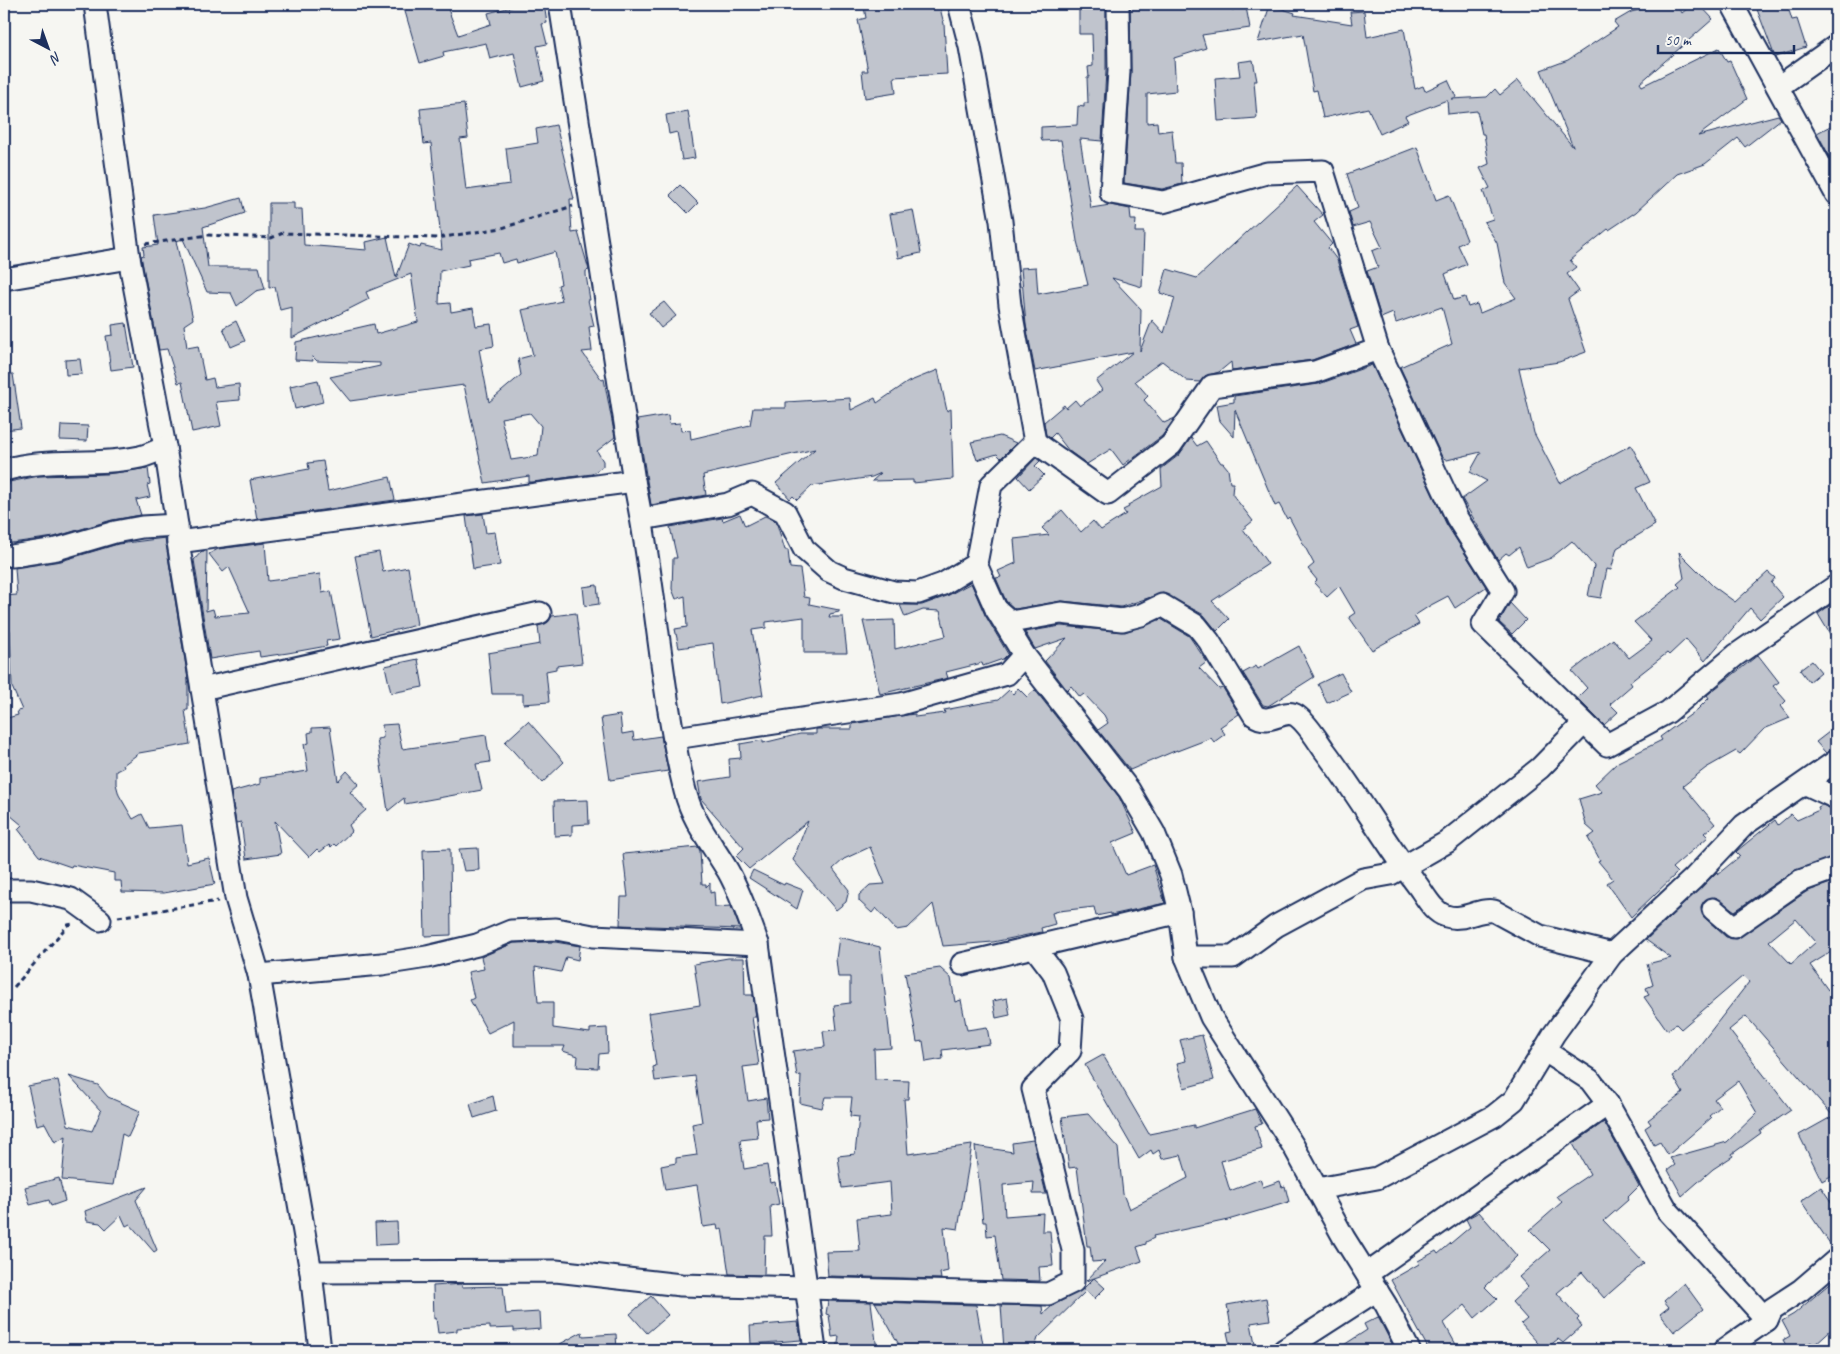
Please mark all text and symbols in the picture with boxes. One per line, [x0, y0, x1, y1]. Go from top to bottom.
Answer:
north arrow [22, 22, 72, 72]
scale bar [1658, 22, 1794, 54]
text: 50 m [1665, 31, 1692, 50]
text: N [46, 48, 65, 68]

